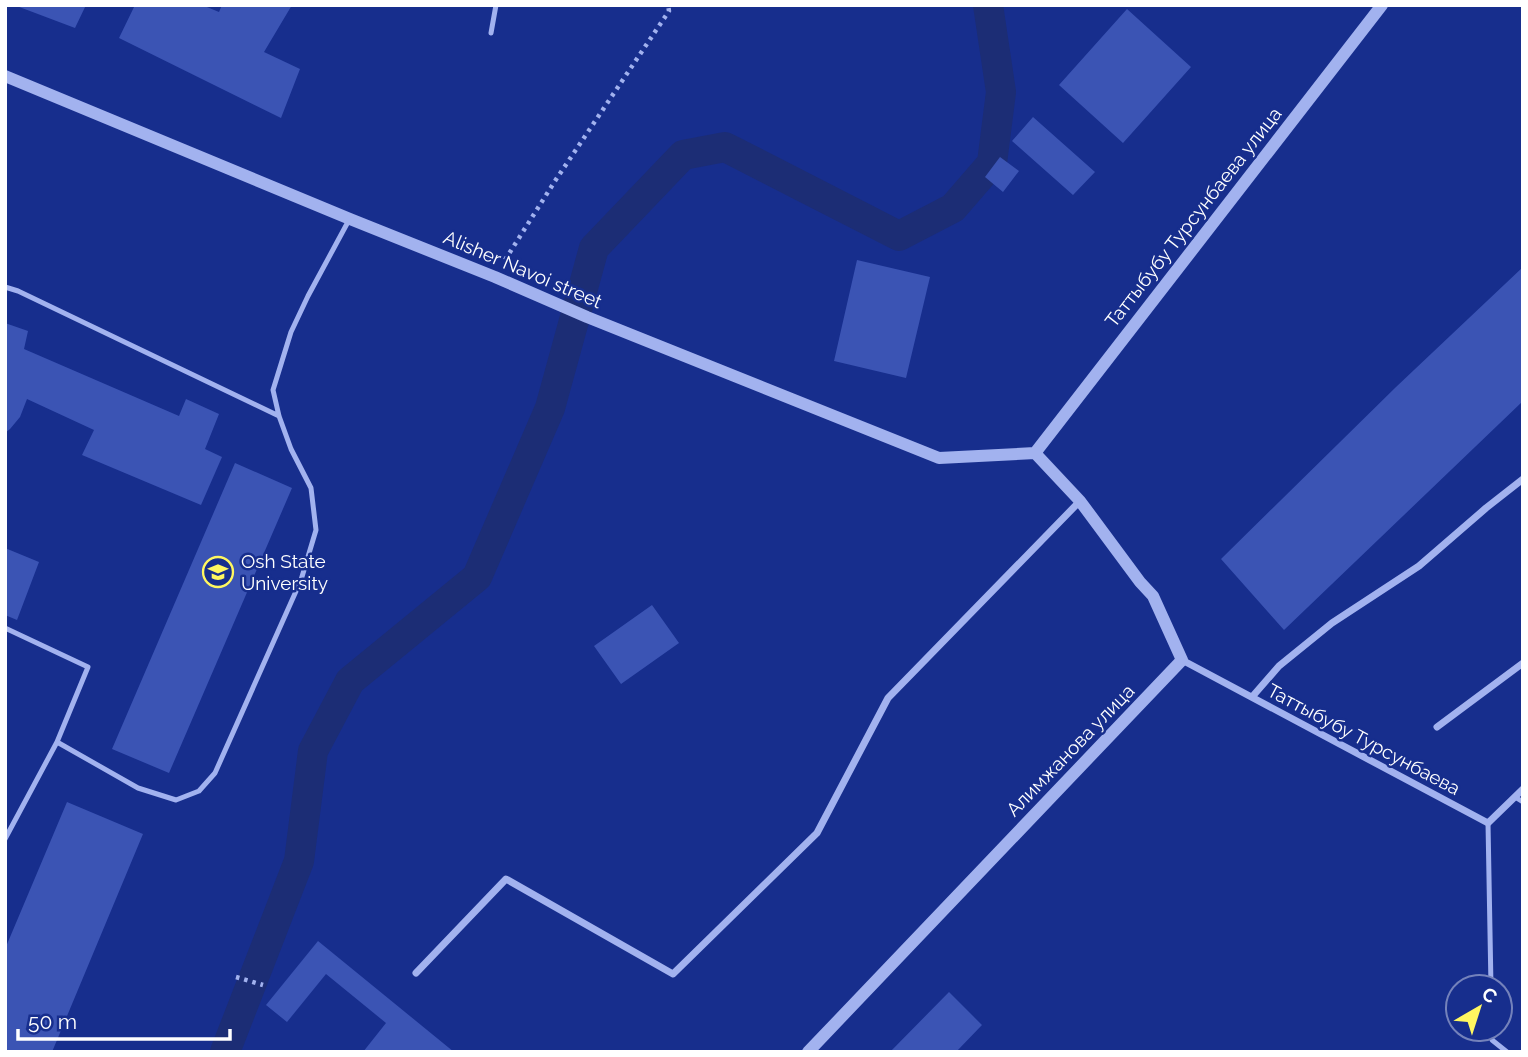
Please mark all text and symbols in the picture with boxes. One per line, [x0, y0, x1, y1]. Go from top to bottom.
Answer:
street label: Таттыбубу Турсунбаева улица [1100, 103, 1286, 331]
street label: Alisher Navoi street [441, 226, 606, 313]
place label: Osh State University [241, 550, 328, 594]
school or university icon: Osh State University [201, 555, 235, 589]
street label: Таттыбубу Турсунбаева [1264, 679, 1464, 799]
street label: Алимжанова улица [1001, 680, 1139, 820]
north arrow [1444, 973, 1514, 1043]
text: С [1478, 982, 1502, 1007]
scale bar [18, 998, 229, 1042]
text: 50 m [28, 1009, 77, 1034]

